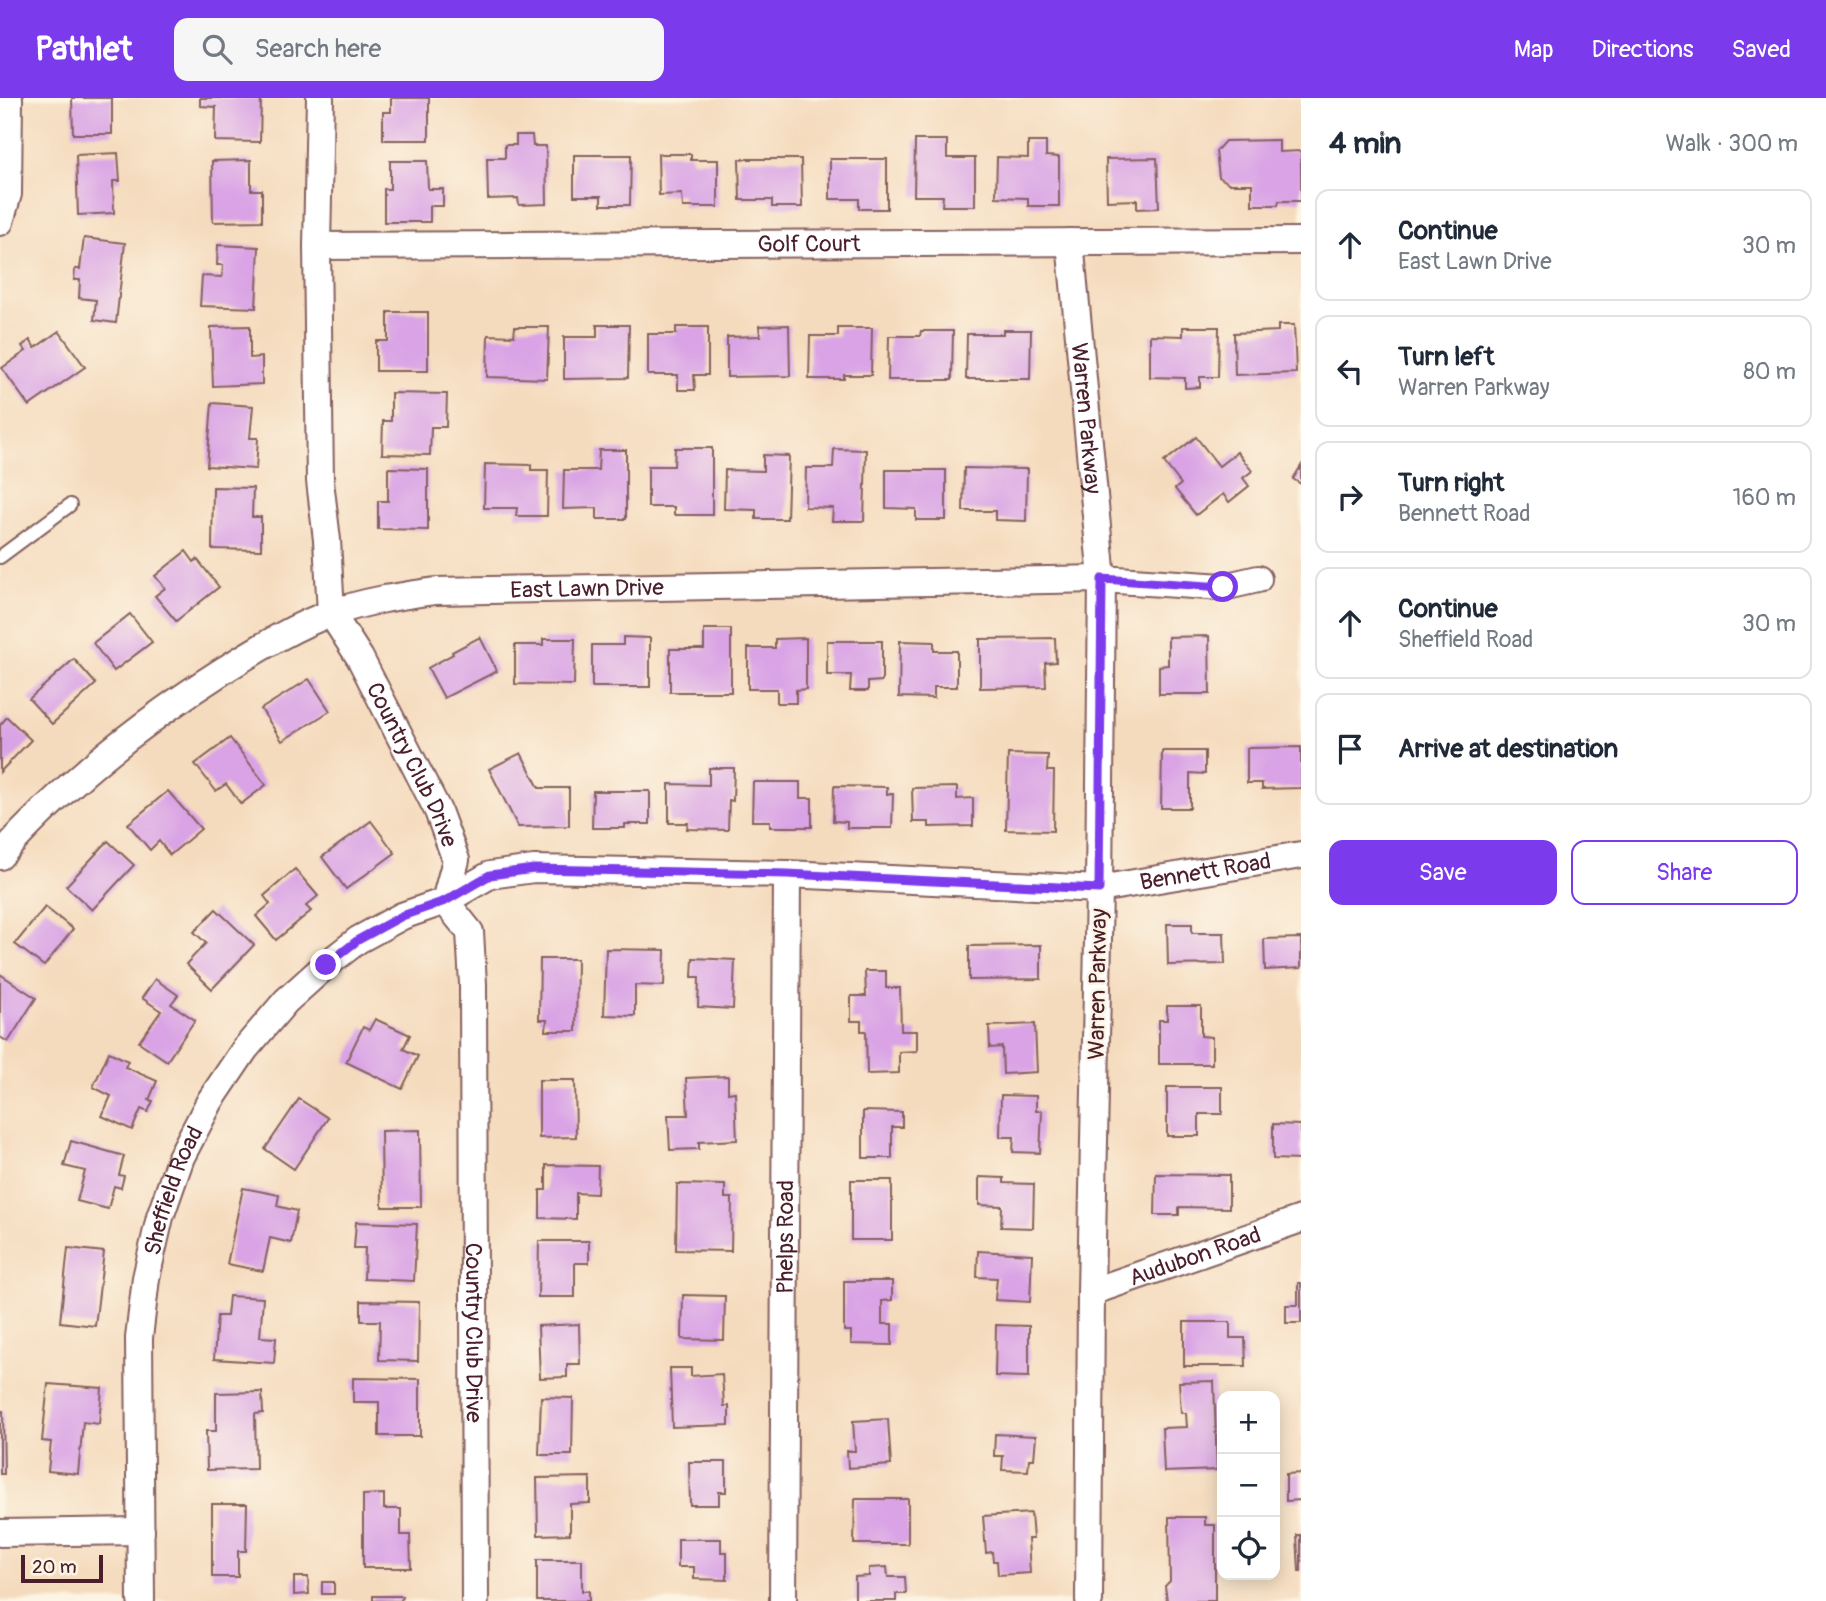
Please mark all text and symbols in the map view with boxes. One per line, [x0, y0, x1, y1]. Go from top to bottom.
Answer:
search box [174, 18, 664, 81]
text: Pathlet [35, 29, 132, 70]
icon: search [198, 30, 236, 68]
text: Search here [254, 33, 381, 65]
text: Map [1514, 35, 1554, 64]
text: Directions [1592, 35, 1693, 64]
text: Saved [1731, 35, 1791, 64]
text: 4 min [1329, 125, 1402, 162]
text: Walk · 300 m [1666, 129, 1798, 158]
text: Continue [1398, 215, 1498, 247]
icon: ahead [1331, 226, 1369, 264]
street label: Golf Court [757, 229, 861, 259]
text: 30 m [1742, 231, 1796, 260]
text: East Lawn Drive [1398, 247, 1552, 276]
street label: Warren Parkway [1065, 341, 1108, 495]
text: Turn left [1398, 341, 1494, 373]
icon: left [1331, 352, 1369, 390]
text: 80 m [1743, 357, 1796, 386]
text: Warren Parkway [1398, 373, 1550, 402]
text: Turn right [1398, 467, 1504, 499]
icon: right [1331, 478, 1369, 516]
text: 160 m [1732, 483, 1796, 512]
text: Bennett Road [1398, 499, 1530, 528]
route start [1207, 571, 1238, 602]
street label: East Lawn Drive [510, 573, 665, 605]
text: Continue [1398, 593, 1498, 625]
icon: ahead [1331, 604, 1369, 642]
text: 30 m [1742, 609, 1796, 638]
text: Sheffield Road [1398, 625, 1533, 654]
street label: Country Club Drive [360, 677, 464, 852]
icon: arrive [1331, 730, 1369, 768]
text: Arrive at destination [1398, 733, 1618, 765]
button: Save [1329, 840, 1557, 905]
button: Share [1571, 840, 1798, 905]
street label: Bennett Road [1138, 846, 1273, 897]
street label: Warren Parkway [1082, 908, 1113, 1060]
route end [310, 949, 341, 980]
street label: Sheffield Road [138, 1121, 210, 1258]
street label: Phelps Road [771, 1180, 800, 1294]
street label: Audubon Road [1125, 1220, 1265, 1293]
street label: Country Club Drive [459, 1243, 488, 1423]
map controls [1217, 1391, 1280, 1580]
button: + [1217, 1391, 1280, 1454]
button: − [1217, 1454, 1280, 1517]
button: locate [1217, 1517, 1280, 1580]
scale bar [21, 1552, 103, 1584]
text: 20 m [32, 1555, 77, 1579]

